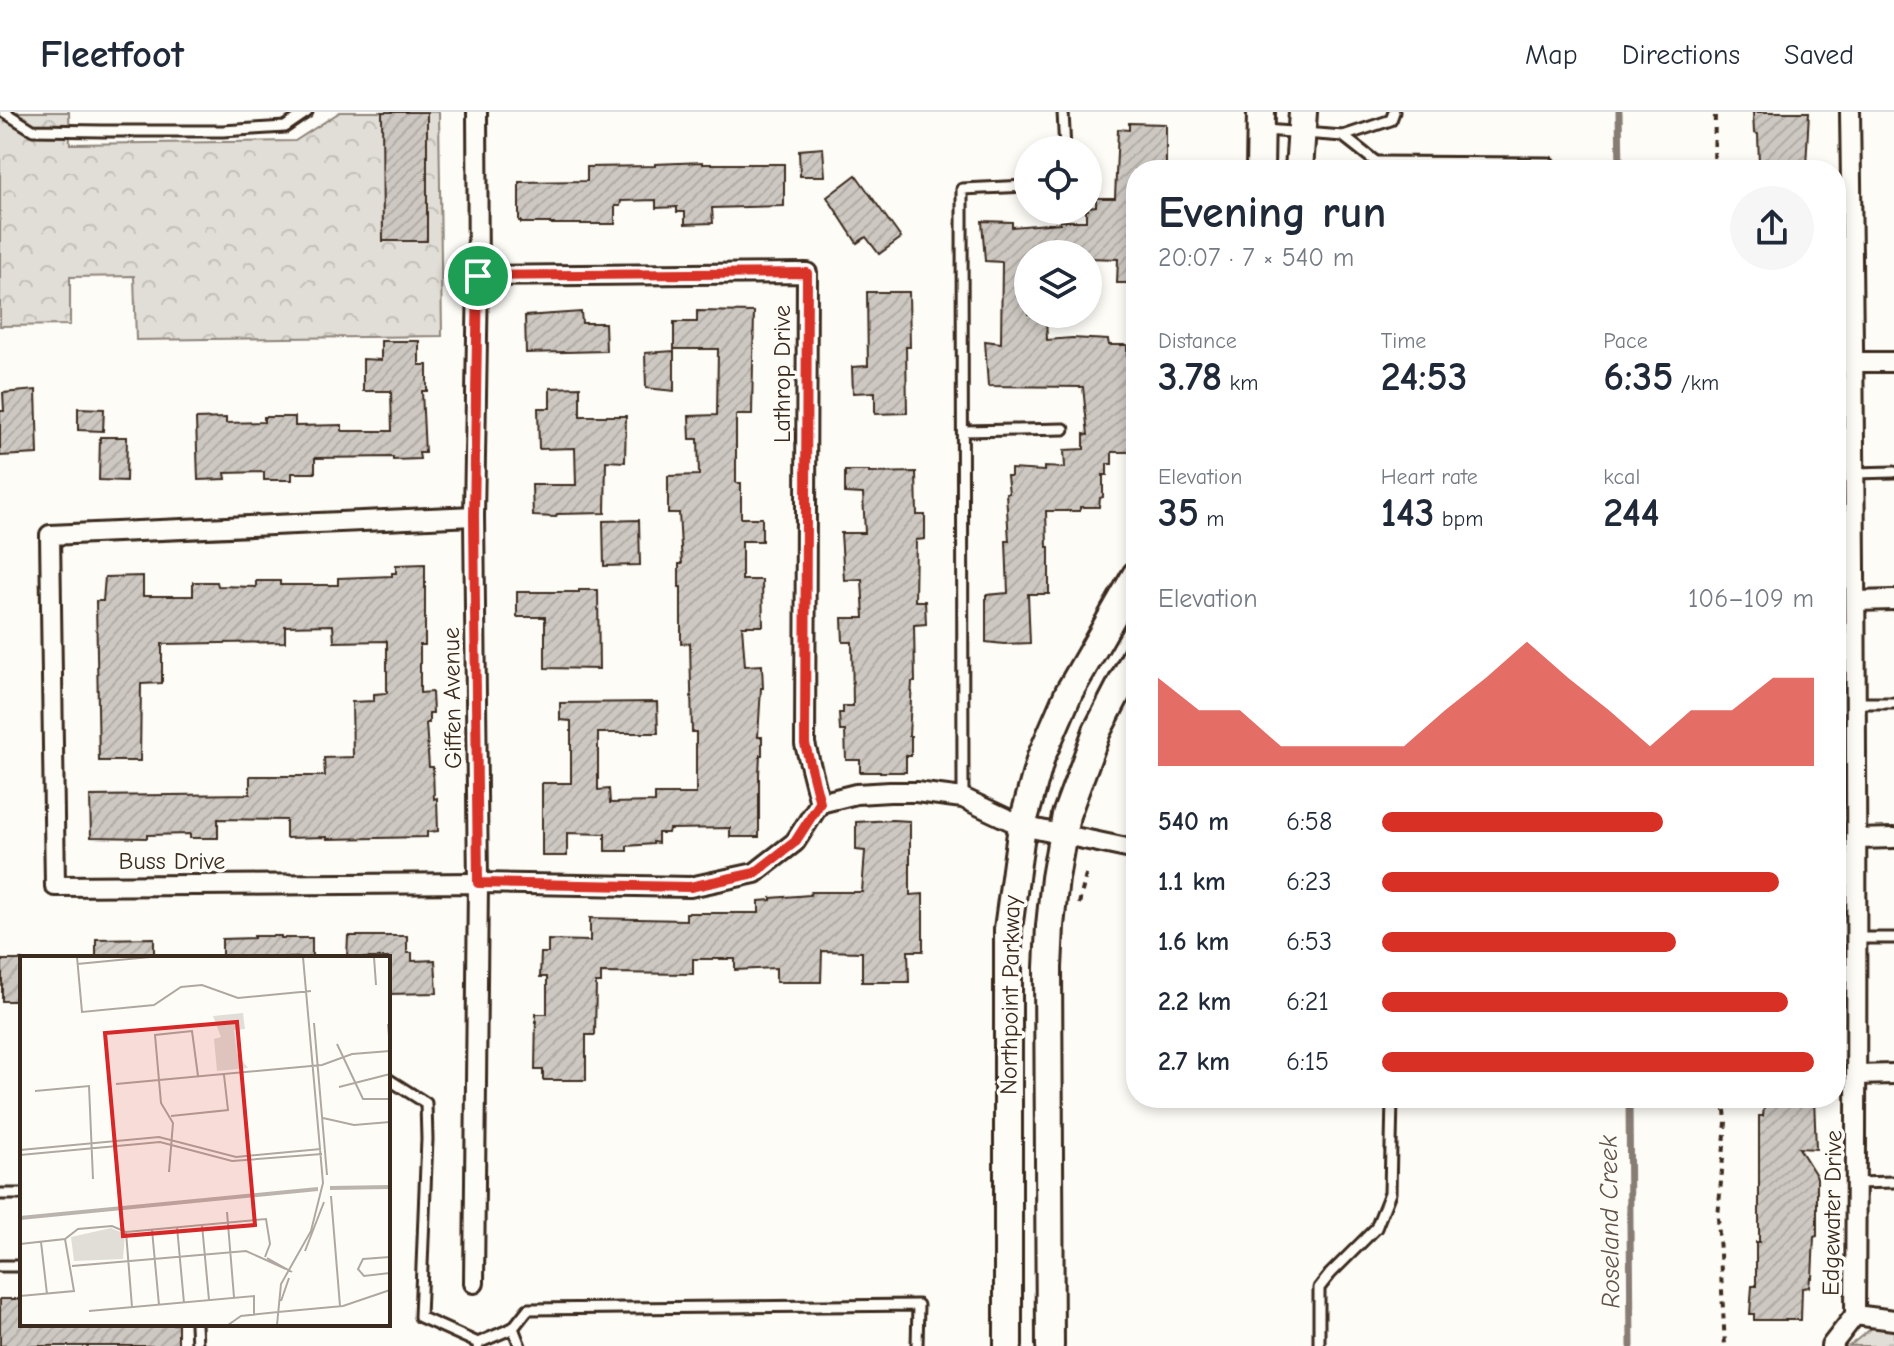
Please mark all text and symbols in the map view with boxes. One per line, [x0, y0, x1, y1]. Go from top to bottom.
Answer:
text: Fleetfoot [40, 33, 184, 77]
text: Map [1525, 39, 1578, 71]
text: Directions [1622, 39, 1740, 71]
text: Saved [1784, 39, 1854, 71]
map controls [1014, 136, 1102, 328]
button: locate [1014, 136, 1102, 224]
button: share [1730, 186, 1814, 270]
text: Evening run [1158, 187, 1386, 238]
button: layers [1014, 240, 1102, 328]
pin [444, 242, 512, 310]
text: 20:07 · 7 × 540 m [1158, 243, 1354, 273]
icon: arrive [456, 254, 500, 298]
street label: Lathrop Drive [768, 305, 796, 443]
text: Distance [1158, 328, 1237, 354]
text: Time [1381, 328, 1426, 354]
text: Pace [1603, 328, 1648, 354]
text: 3.78 [1158, 354, 1222, 400]
text: 24:53 [1381, 354, 1467, 400]
text: 6:35 [1603, 354, 1674, 400]
text: km [1222, 370, 1258, 396]
text: /km [1674, 370, 1719, 396]
text: Elevation [1158, 464, 1242, 490]
text: Heart rate [1381, 464, 1478, 490]
text: kcal [1603, 464, 1640, 490]
text: 35 [1158, 490, 1199, 536]
text: 143 [1381, 490, 1434, 536]
text: 244 [1603, 490, 1660, 536]
text: m [1199, 506, 1225, 532]
text: bpm [1434, 506, 1483, 532]
text: Elevation [1158, 584, 1258, 614]
text: 106–109 m [1688, 584, 1814, 614]
street label: Giffen Avenue [437, 627, 467, 769]
text: 540 m [1158, 807, 1229, 837]
text: 6:58 [1286, 807, 1332, 837]
street label: Buss Drive [119, 847, 225, 875]
text: 1.1 km [1158, 867, 1226, 897]
text: 6:23 [1286, 867, 1332, 897]
street label: Northpoint Parkway [994, 895, 1026, 1095]
text: 1.6 km [1158, 927, 1229, 957]
text: 6:53 [1286, 927, 1332, 957]
inset map [20, 956, 390, 1326]
text: 2.2 km [1158, 987, 1231, 1017]
text: 6:21 [1286, 987, 1329, 1017]
text: 2.7 km [1158, 1047, 1230, 1077]
text: 6:15 [1286, 1047, 1329, 1077]
street label: Edgewater Drive [1817, 1130, 1847, 1296]
water label: Roseland Creek [1593, 1135, 1627, 1309]

